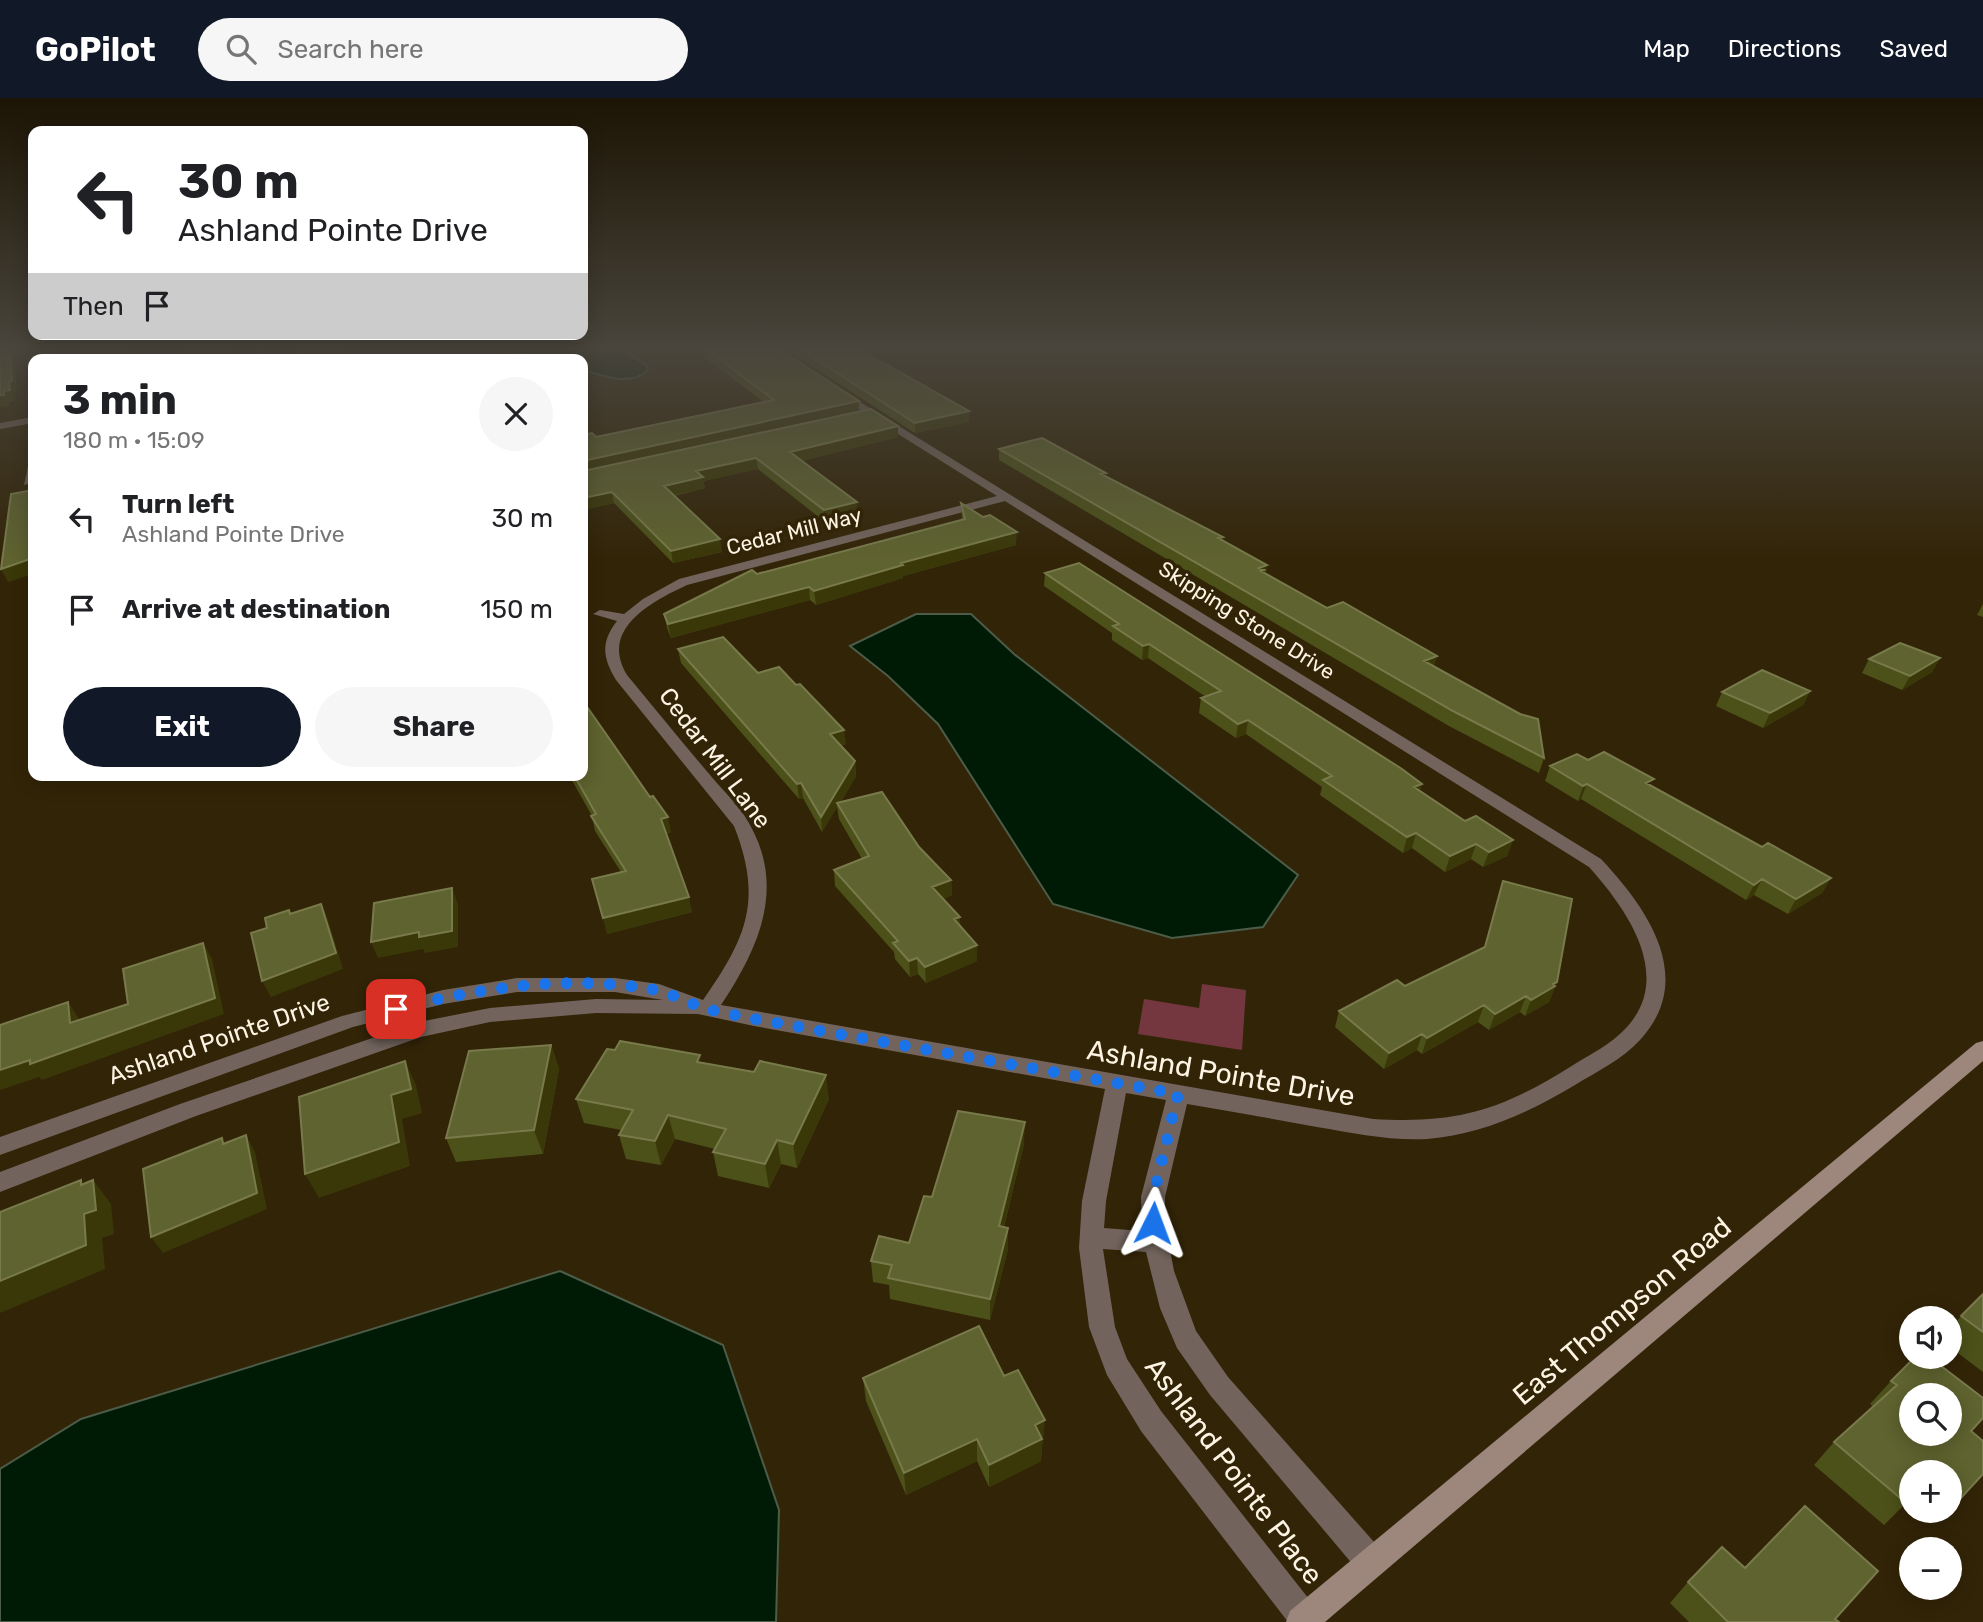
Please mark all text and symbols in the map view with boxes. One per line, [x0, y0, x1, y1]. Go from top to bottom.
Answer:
search box [198, 18, 688, 81]
text: GoPilot [35, 30, 156, 69]
icon: search [222, 30, 260, 68]
text: Search here [278, 34, 423, 65]
text: Map [1643, 35, 1690, 63]
text: Directions [1728, 35, 1841, 63]
text: Saved [1879, 35, 1948, 63]
text: 30 m [178, 152, 299, 210]
icon: left [63, 154, 154, 245]
text: Ashland Pointe Drive [178, 211, 488, 249]
icon: arrive [138, 287, 176, 325]
text: Then [63, 291, 124, 322]
text: 3 min [63, 375, 177, 425]
button: close [479, 377, 553, 451]
text: 180 m · 15:09 [63, 426, 205, 454]
text: Turn left [122, 489, 234, 520]
icon: left [63, 500, 101, 538]
street label: Cedar Mill Way [724, 502, 865, 560]
text: 30 m [491, 503, 553, 534]
text: Ashland Pointe Drive [122, 520, 345, 548]
street label: Skipping Stone Drive [1154, 556, 1340, 684]
icon: arrive [63, 591, 101, 629]
text: Arrive at destination [122, 594, 390, 625]
text: 150 m [480, 594, 553, 625]
street label: Cedar Mill Lane [653, 682, 777, 834]
button: Exit [63, 687, 301, 767]
button: Share [315, 687, 553, 767]
pin [366, 979, 426, 1039]
street label: Ashland Pointe Drive [105, 988, 333, 1090]
icon: arrive [377, 990, 415, 1028]
street label: Ashland Pointe Drive [1085, 1033, 1357, 1113]
position arrow [1116, 1186, 1190, 1260]
street label: East Thompson Road [1506, 1210, 1738, 1412]
map controls [1899, 1306, 1962, 1600]
button: sound [1899, 1306, 1962, 1369]
street label: Ashland Pointe Place [1138, 1351, 1330, 1591]
button: search [1899, 1383, 1962, 1446]
button: + [1899, 1460, 1962, 1523]
button: − [1899, 1537, 1962, 1600]

